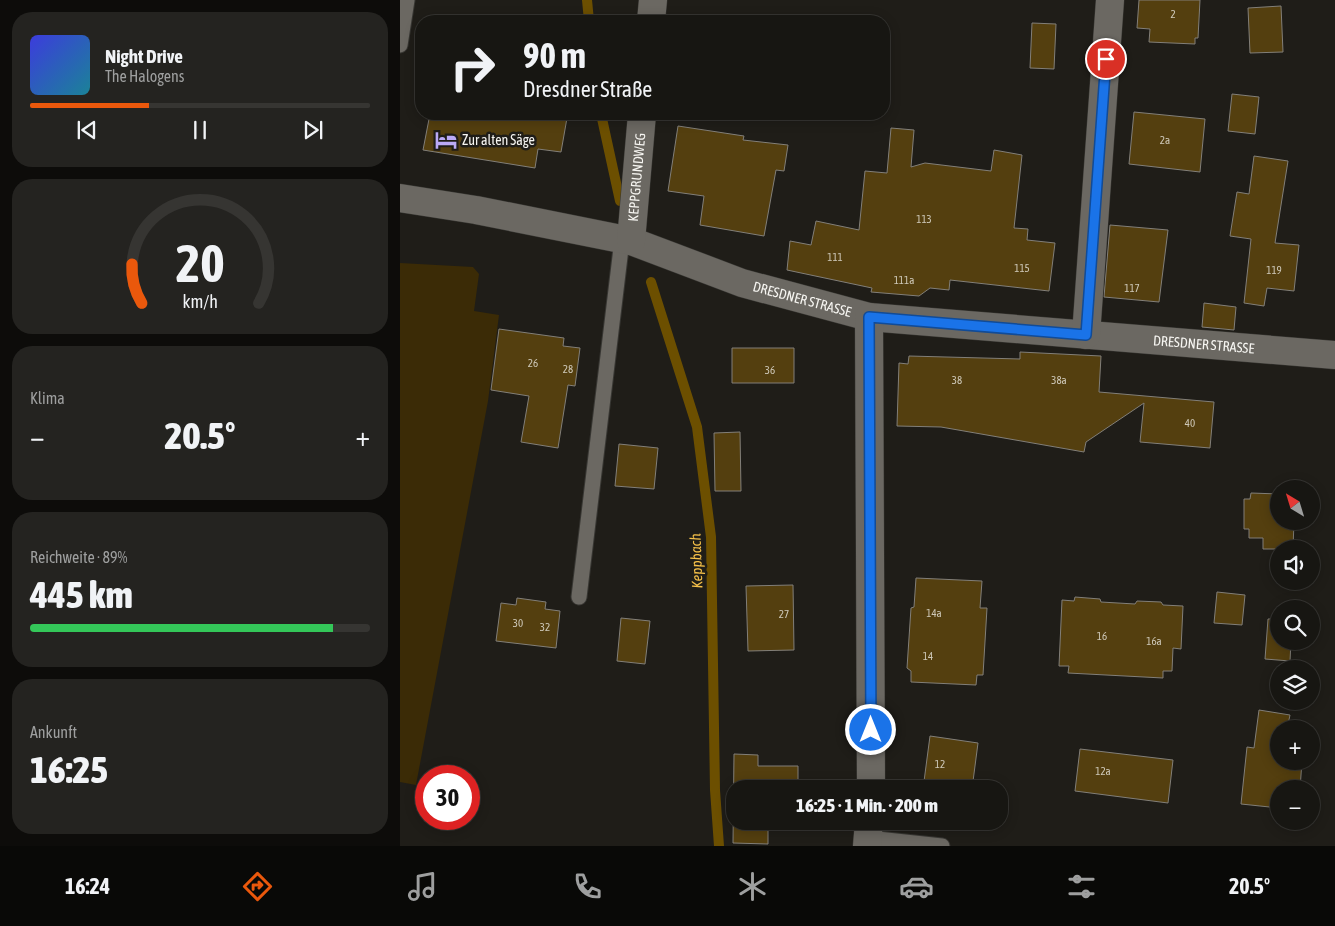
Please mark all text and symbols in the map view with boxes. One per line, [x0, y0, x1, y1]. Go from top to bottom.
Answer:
house number: 2 [1170, 8, 1176, 20]
icon: right [440, 35, 505, 100]
text: 90 m [523, 35, 586, 75]
pin [1085, 38, 1127, 80]
text: Night Drive [105, 45, 183, 67]
icon: arrive [1092, 45, 1120, 73]
text: The Halogens [105, 67, 185, 85]
text: Dresdner Straße [523, 76, 652, 102]
icon: previous [73, 116, 101, 144]
icon: pause [186, 116, 214, 144]
icon: next [299, 116, 327, 144]
hotel icon: Zur alten Säge [433, 127, 459, 153]
place label: Zur alten Säge [462, 132, 535, 148]
street label: KEPPGRUNDWEG [625, 132, 648, 222]
house number: 2a [1160, 134, 1170, 146]
house number: 113 [916, 213, 932, 225]
text: 20 [176, 233, 224, 293]
house number: 111 [827, 251, 843, 263]
house number: 115 [1014, 262, 1030, 274]
house number: 119 [1266, 264, 1282, 276]
house number: 111a [894, 274, 914, 286]
street label: DRESDNER STRASSE [751, 278, 853, 320]
house number: 117 [1124, 282, 1140, 294]
text: km/h [182, 291, 218, 312]
street label: DRESDNER STRASSE [1153, 332, 1255, 356]
house number: 26 [528, 357, 538, 369]
house number: 28 [563, 363, 573, 375]
house number: 36 [765, 364, 775, 376]
house number: 38 [952, 374, 962, 386]
house number: 38a [1051, 374, 1067, 386]
text: Klima [30, 389, 65, 407]
text: 20.5° [165, 414, 235, 457]
house number: 40 [1185, 417, 1195, 429]
text: − [30, 420, 45, 452]
text: + [355, 420, 370, 452]
north arrow [1270, 480, 1320, 530]
map controls [1270, 480, 1320, 830]
water label: Keppbach [687, 533, 705, 589]
button: sound [1270, 540, 1320, 590]
text: Reichweite · 89% [30, 548, 127, 566]
text: 445 km [30, 573, 133, 616]
button: search [1270, 600, 1320, 650]
house number: 14a [926, 607, 942, 619]
house number: 27 [779, 608, 789, 620]
house number: 30 [513, 617, 523, 629]
house number: 32 [540, 621, 550, 633]
house number: 16 [1097, 630, 1107, 642]
house number: 16a [1146, 635, 1162, 647]
house number: 14 [923, 650, 933, 662]
button: layers [1270, 660, 1320, 710]
position arrow [844, 703, 896, 755]
button: + [1270, 720, 1320, 770]
text: Ankunft [30, 723, 77, 741]
text: 16:25 [30, 748, 108, 791]
house number: 12 [935, 758, 945, 770]
speed limit sign: 30 [415, 765, 480, 830]
house number: 12a [1095, 765, 1111, 777]
button: − [1270, 780, 1320, 830]
text: 16:25 · 1 Min. · 200 m [796, 794, 938, 816]
icon: directions [240, 869, 275, 904]
icon: music [405, 869, 440, 904]
icon: phone [570, 869, 605, 904]
icon: climate [735, 869, 770, 904]
icon: car [899, 869, 934, 904]
icon: filters [1064, 869, 1099, 904]
text: 16:24 [65, 873, 110, 899]
text: 20.5° [1229, 873, 1270, 899]

